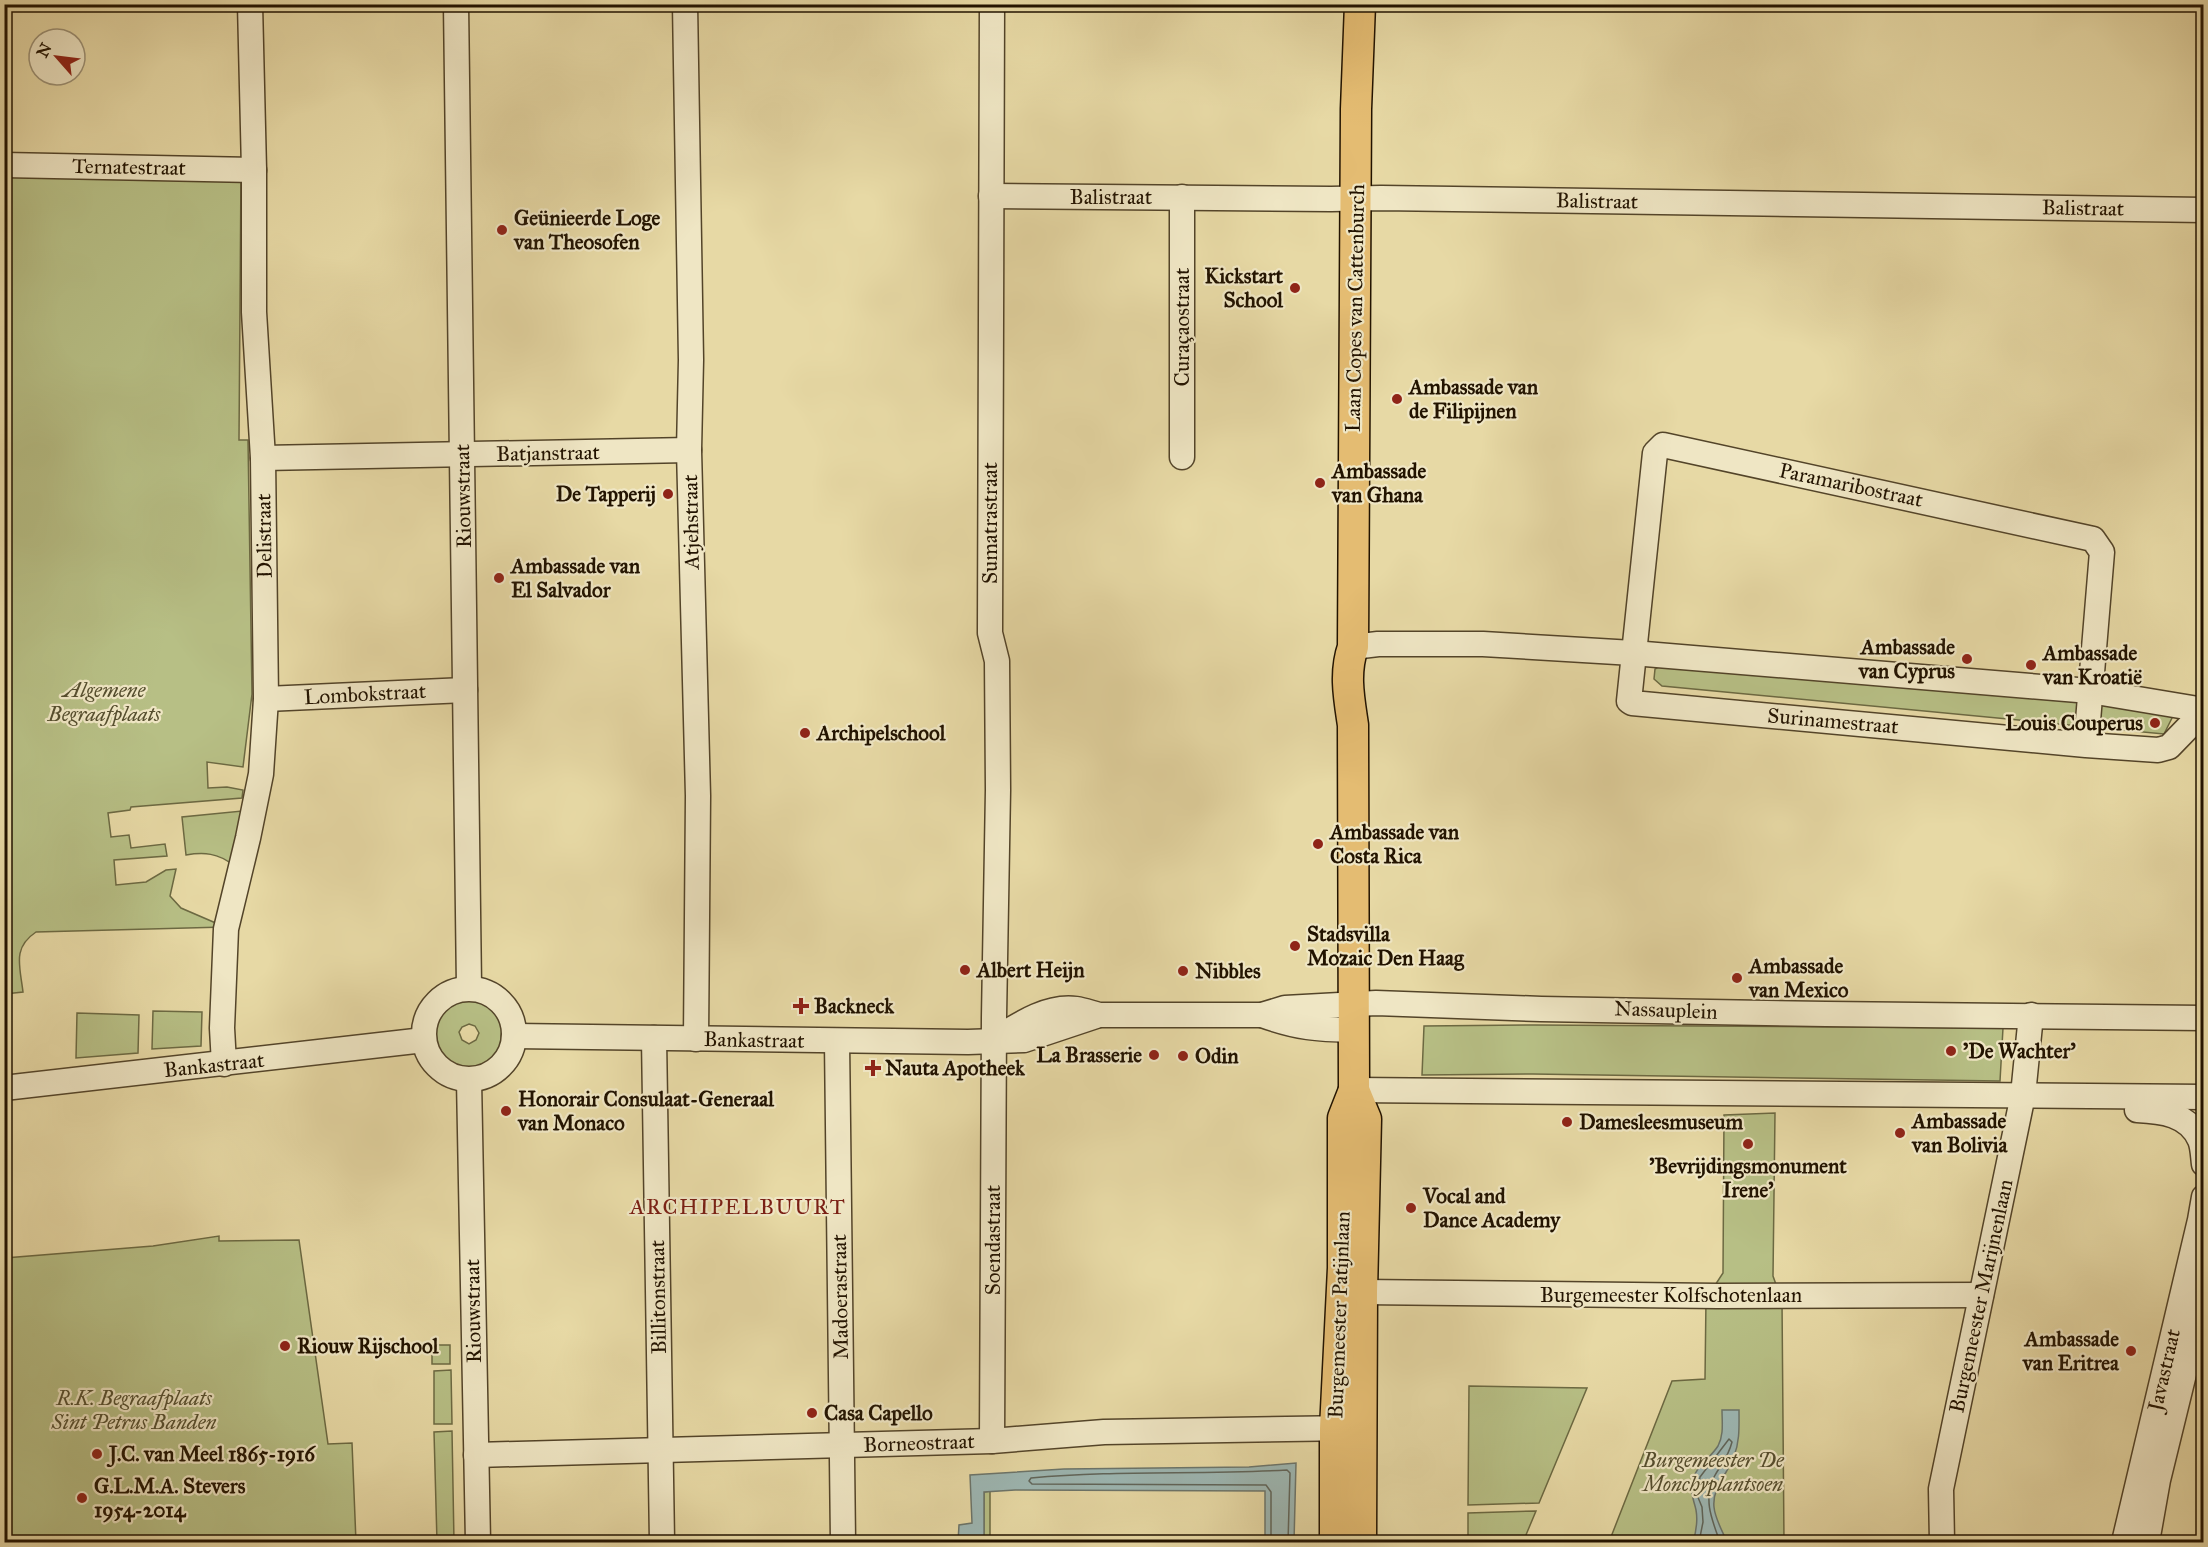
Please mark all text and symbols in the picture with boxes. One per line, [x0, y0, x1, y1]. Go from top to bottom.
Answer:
north arrow [27, 27, 87, 87]
text: N [33, 39, 56, 61]
street label: Ternatestraat [72, 153, 187, 181]
street label: Laan Copes van Cattenburch [1340, 183, 1370, 432]
street label: Balistraat [1070, 184, 1153, 210]
street label: Balistraat [1556, 187, 1639, 215]
street label: Balistraat [2042, 194, 2125, 222]
place label: Geünieerde Loge van Theosofen [513, 205, 660, 255]
marker: Geünieerde Loge van Theosofen [495, 223, 509, 237]
place label: Kickstart School [1205, 263, 1284, 313]
street label: Curaçaostraat [1169, 267, 1195, 386]
marker: Kickstart School [1288, 281, 1302, 295]
place label: Ambassade van de Filipijnen [1407, 374, 1539, 424]
marker: Ambassade van de Filipijnen [1390, 392, 1404, 406]
street label: Batjanstraat [496, 439, 601, 467]
street label: Riouwstraat [449, 443, 477, 548]
street label: Paramaribostraat [1777, 457, 1926, 513]
place label: Ambassade van Ghana [1330, 458, 1426, 508]
street label: Sumatrastraat [977, 461, 1003, 584]
street label: Atjehstraat [677, 474, 705, 571]
marker: Ambassade van Ghana [1313, 476, 1327, 490]
place label: De Tapperij [556, 481, 656, 507]
marker: De Tapperij [661, 487, 675, 501]
street label: Delistraat [250, 493, 278, 579]
place label: Ambassade van El Salvador [509, 553, 641, 603]
marker: Ambassade van El Salvador [492, 571, 506, 585]
place label: Ambassade van Cyprus [1858, 634, 1955, 684]
place label: Ambassade van Kroatië [2041, 640, 2142, 690]
marker: Ambassade van Cyprus [1960, 652, 1974, 666]
marker: Ambassade van Kroatië [2024, 658, 2038, 672]
park label: Algemene Begraafplaats [47, 677, 161, 727]
street label: Lombokstraat [303, 678, 427, 710]
street label: Surinamestraat [1766, 702, 1900, 740]
place label: Louis Couperus [2005, 710, 2143, 736]
marker: Louis Couperus [2148, 716, 2162, 730]
place label: Archipelschool [815, 720, 947, 746]
marker: Archipelschool [798, 726, 812, 740]
place label: Ambassade van Costa Rica [1328, 819, 1460, 869]
marker: Ambassade van Costa Rica [1311, 837, 1325, 851]
place label: Stadsvilla Mozaic Den Haag [1307, 921, 1465, 971]
marker: Stadsvilla Mozaic Den Haag [1288, 939, 1302, 953]
place label: Ambassade van Mexico [1747, 953, 1849, 1003]
place label: Albert Heijn [975, 957, 1085, 983]
place label: Nibbles [1195, 958, 1261, 984]
marker: Albert Heijn [958, 963, 972, 977]
marker: Nibbles [1176, 964, 1190, 978]
marker: Ambassade van Mexico [1730, 971, 1744, 985]
place label: Backneck [814, 993, 895, 1019]
street label: Nassauplein [1614, 995, 1718, 1025]
marker: Backneck [792, 997, 810, 1015]
street label: Bankastraat [703, 1026, 805, 1054]
place label: 'De Wachter' [1963, 1038, 2077, 1064]
place label: La Brasserie [1036, 1042, 1142, 1068]
place label: Odin [1195, 1043, 1239, 1069]
marker: 'De Wachter' [1944, 1044, 1958, 1058]
street label: Bankastraat [162, 1047, 266, 1083]
marker: La Brasserie [1147, 1048, 1161, 1062]
marker: Odin [1176, 1049, 1190, 1063]
place label: Nauta Apotheek [885, 1055, 1026, 1081]
marker: Nauta Apotheek [866, 1061, 880, 1075]
place label: Honorair Consulaat-Generaal van Monaco [517, 1086, 775, 1136]
marker: Honorair Consulaat-Generaal van Monaco [499, 1104, 513, 1118]
place label: Ambassade van Bolivia [1910, 1108, 2008, 1158]
place label: Damesleesmuseum [1579, 1109, 1743, 1135]
marker: Damesleesmuseum [1560, 1115, 1574, 1129]
marker: Ambassade van Bolivia [1893, 1126, 1907, 1140]
marker: 'Bevrijdingsmonument Irene' [1741, 1137, 1755, 1151]
place label: 'Bevrijdingsmonument Irene' [1649, 1153, 1847, 1203]
street label: Burgemeester Marijnenlaan [1944, 1177, 2018, 1415]
place label: Vocal and Dance Academy [1422, 1183, 1561, 1233]
street label: Soendastraat [980, 1184, 1006, 1295]
district label: ARCHIPELBUURT [629, 1193, 846, 1220]
marker: Vocal and Dance Academy [1404, 1201, 1418, 1215]
street label: Burgemeester Patijnlaan [1322, 1211, 1356, 1419]
street label: Madoerastraat [826, 1233, 854, 1360]
street label: Billitonstraat [644, 1239, 672, 1354]
street label: Riouwstraat [459, 1258, 487, 1363]
street label: Burgemeester Kolfschotenlaan [1540, 1282, 1802, 1308]
place label: Ambassade van Eritrea [2022, 1326, 2120, 1376]
street label: Javastraat [2141, 1326, 2186, 1416]
place label: Riouw Rijschool [297, 1333, 440, 1359]
marker: Riouw Rijschool [278, 1339, 292, 1353]
marker: Ambassade van Eritrea [2124, 1344, 2138, 1358]
park label: R.K. Begraafplaats Sint Petrus Banden [50, 1385, 217, 1435]
place label: Casa Capello [824, 1400, 933, 1426]
marker: Casa Capello [805, 1406, 819, 1420]
street label: Borneostraat [863, 1428, 976, 1458]
place label: J.C. van Meel 1865-1916 [106, 1441, 316, 1468]
marker: J.C. van Meel 1865-1916 [90, 1447, 104, 1461]
park label: Burgemeester De Monchyplantsoen [1641, 1447, 1785, 1497]
place label: G.L.M.A. Stevers 1954-2014 [94, 1473, 246, 1523]
marker: G.L.M.A. Stevers 1954-2014 [75, 1491, 89, 1505]

